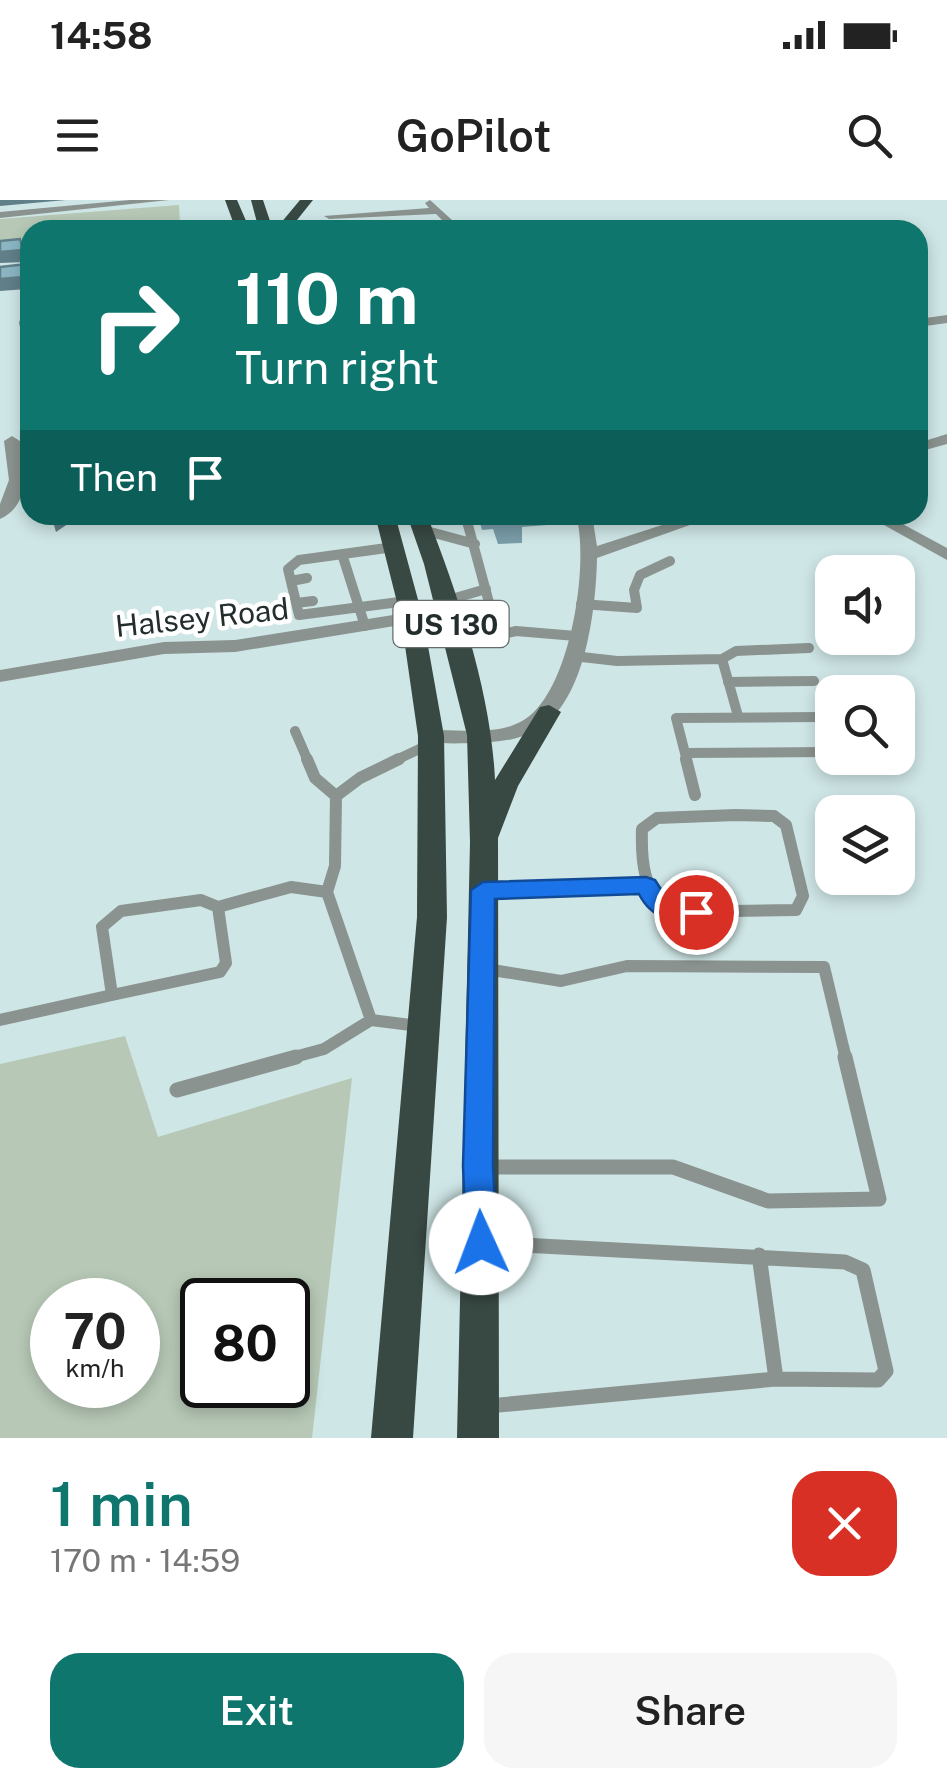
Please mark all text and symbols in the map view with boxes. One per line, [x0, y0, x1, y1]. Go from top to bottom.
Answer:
text: 14:58 [50, 13, 153, 58]
icon: menu [50, 108, 105, 163]
icon: search [842, 108, 897, 163]
text: GoPilot [396, 109, 551, 162]
text: 110 m [235, 257, 419, 340]
icon: right [70, 260, 200, 390]
text: Turn right [235, 341, 439, 394]
icon: arrive [178, 450, 233, 505]
text: Then [70, 455, 158, 500]
map controls [815, 555, 915, 895]
button: sound [815, 555, 915, 655]
street label: Halsey Road [113, 590, 291, 644]
road number: US 130 [394, 601, 508, 647]
button: search [815, 675, 915, 775]
button: layers [815, 795, 915, 895]
pin [654, 870, 739, 955]
icon: arrive [669, 885, 724, 940]
position arrow [429, 1191, 533, 1295]
speed limit sign: 80 [180, 1278, 310, 1408]
text: 70 [63, 1301, 127, 1360]
text: km/h [66, 1353, 124, 1383]
text: 1 min [50, 1469, 193, 1540]
button: close [792, 1471, 897, 1576]
text: 170 m · 14:59 [50, 1542, 240, 1579]
button: Exit [50, 1653, 464, 1768]
button: Share [484, 1653, 897, 1768]

